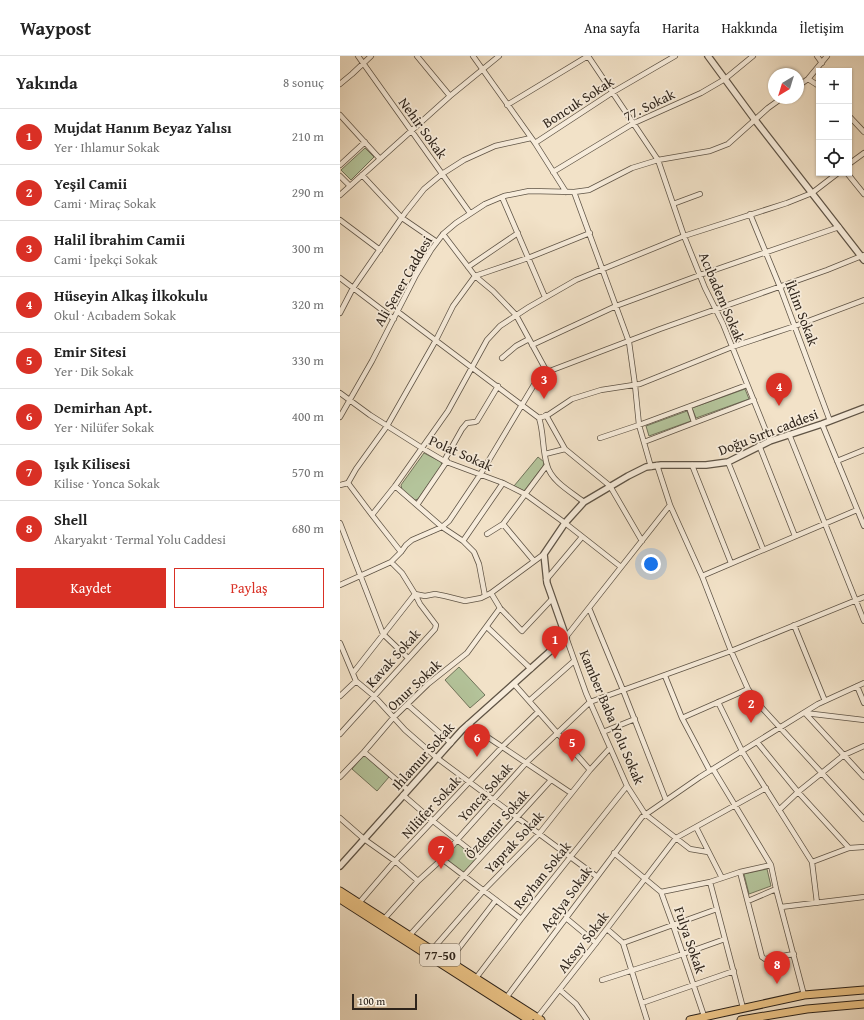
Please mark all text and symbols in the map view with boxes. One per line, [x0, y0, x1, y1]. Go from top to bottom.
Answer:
text: Waypost [20, 14, 91, 42]
text: Ana sayfa [584, 18, 640, 38]
text: Harita [662, 18, 699, 38]
text: Hakkında [721, 18, 777, 38]
text: İletişim [799, 18, 844, 38]
north arrow [768, 68, 804, 104]
map controls [816, 68, 852, 176]
button: + [816, 68, 852, 104]
text: Yakında [16, 70, 78, 95]
street label: Boncuk Sokak [538, 71, 618, 133]
text: 8 sonuç [283, 73, 324, 92]
street label: 77. Sokak [620, 84, 679, 126]
street label: Nehir Sokak [394, 93, 453, 163]
button: − [816, 104, 852, 140]
text: Mujdat Hanım Beyaz Yalısı [54, 117, 232, 138]
text: 1 [26, 127, 32, 146]
text: 210 m [292, 127, 324, 146]
text: Yer · Ihlamur Sokak [54, 138, 160, 157]
button: locate [816, 140, 852, 176]
text: Yeşil Camii [54, 173, 127, 194]
text: 2 [26, 183, 32, 202]
text: 290 m [292, 183, 324, 202]
text: Cami · Miraç Sokak [54, 194, 156, 213]
text: Halil İbrahim Camii [54, 229, 185, 250]
street label: Ali Şener Caddesi [369, 232, 437, 330]
text: 3 [26, 239, 32, 258]
text: 300 m [292, 239, 324, 258]
street label: Acıbadem Sokak [694, 249, 750, 346]
text: Cami · İpekçi Sokak [54, 250, 158, 269]
street label: İklim Sokak [780, 277, 824, 349]
text: Hüseyin Alkaş İlkokulu [54, 285, 208, 306]
text: 4 [26, 295, 32, 314]
text: 320 m [292, 295, 324, 314]
text: Okul · Acıbadem Sokak [54, 306, 176, 325]
text: Emir Sitesi [54, 341, 126, 362]
text: 5 [26, 351, 32, 370]
text: 330 m [292, 351, 324, 370]
text: Yer · Dik Sokak [54, 362, 134, 381]
pin: 3 [531, 366, 557, 399]
pin: 4 [766, 373, 792, 406]
text: Demirhan Apt. [54, 397, 152, 418]
street label: Doğu Sırtı caddesi [715, 404, 821, 460]
text: 6 [26, 407, 32, 426]
text: 400 m [292, 407, 324, 426]
text: Yer · Nilüfer Sokak [54, 418, 154, 437]
street label: Polat Sokak [426, 430, 497, 476]
text: Işık Kilisesi [54, 453, 130, 474]
text: 7 [26, 463, 32, 482]
text: 570 m [292, 463, 324, 482]
text: Kilise · Yonca Sokak [54, 474, 160, 493]
text: Shell [54, 509, 87, 530]
text: 8 [26, 519, 32, 538]
text: 680 m [292, 519, 324, 538]
text: Akaryakıt · Termal Yolu Caddesi [54, 530, 226, 549]
your location [641, 554, 661, 574]
button: Kaydet [16, 568, 166, 608]
button: Paylaş [174, 568, 324, 608]
street label: Kavak Sokak [361, 624, 425, 692]
pin: 1 [542, 626, 568, 659]
street label: Kamber Baba Yolu Sokak [575, 647, 650, 788]
street label: Onur Sokak [382, 654, 446, 715]
pin: 2 [738, 690, 764, 723]
street label: Ihlamur Sokak [387, 717, 460, 794]
pin: 6 [464, 724, 490, 757]
pin: 5 [559, 729, 585, 762]
street label: Yonca Sokak [453, 757, 518, 826]
street label: Nilüfer Sokak [397, 771, 466, 843]
street label: Özdemir Sokak [460, 784, 534, 863]
street label: Yaprak Sokak [480, 806, 549, 878]
pin: 7 [428, 836, 454, 869]
street label: Reyhan Sokak [508, 836, 576, 913]
street label: Açelya Sokak [535, 861, 597, 936]
street label: Fulya Sokak [669, 904, 711, 977]
street label: Aksoy Sokak [553, 906, 614, 977]
road number: 77-50 [420, 944, 460, 966]
pin: 8 [764, 951, 790, 984]
scale bar [352, 992, 417, 1011]
text: 100 m [358, 993, 385, 1009]

